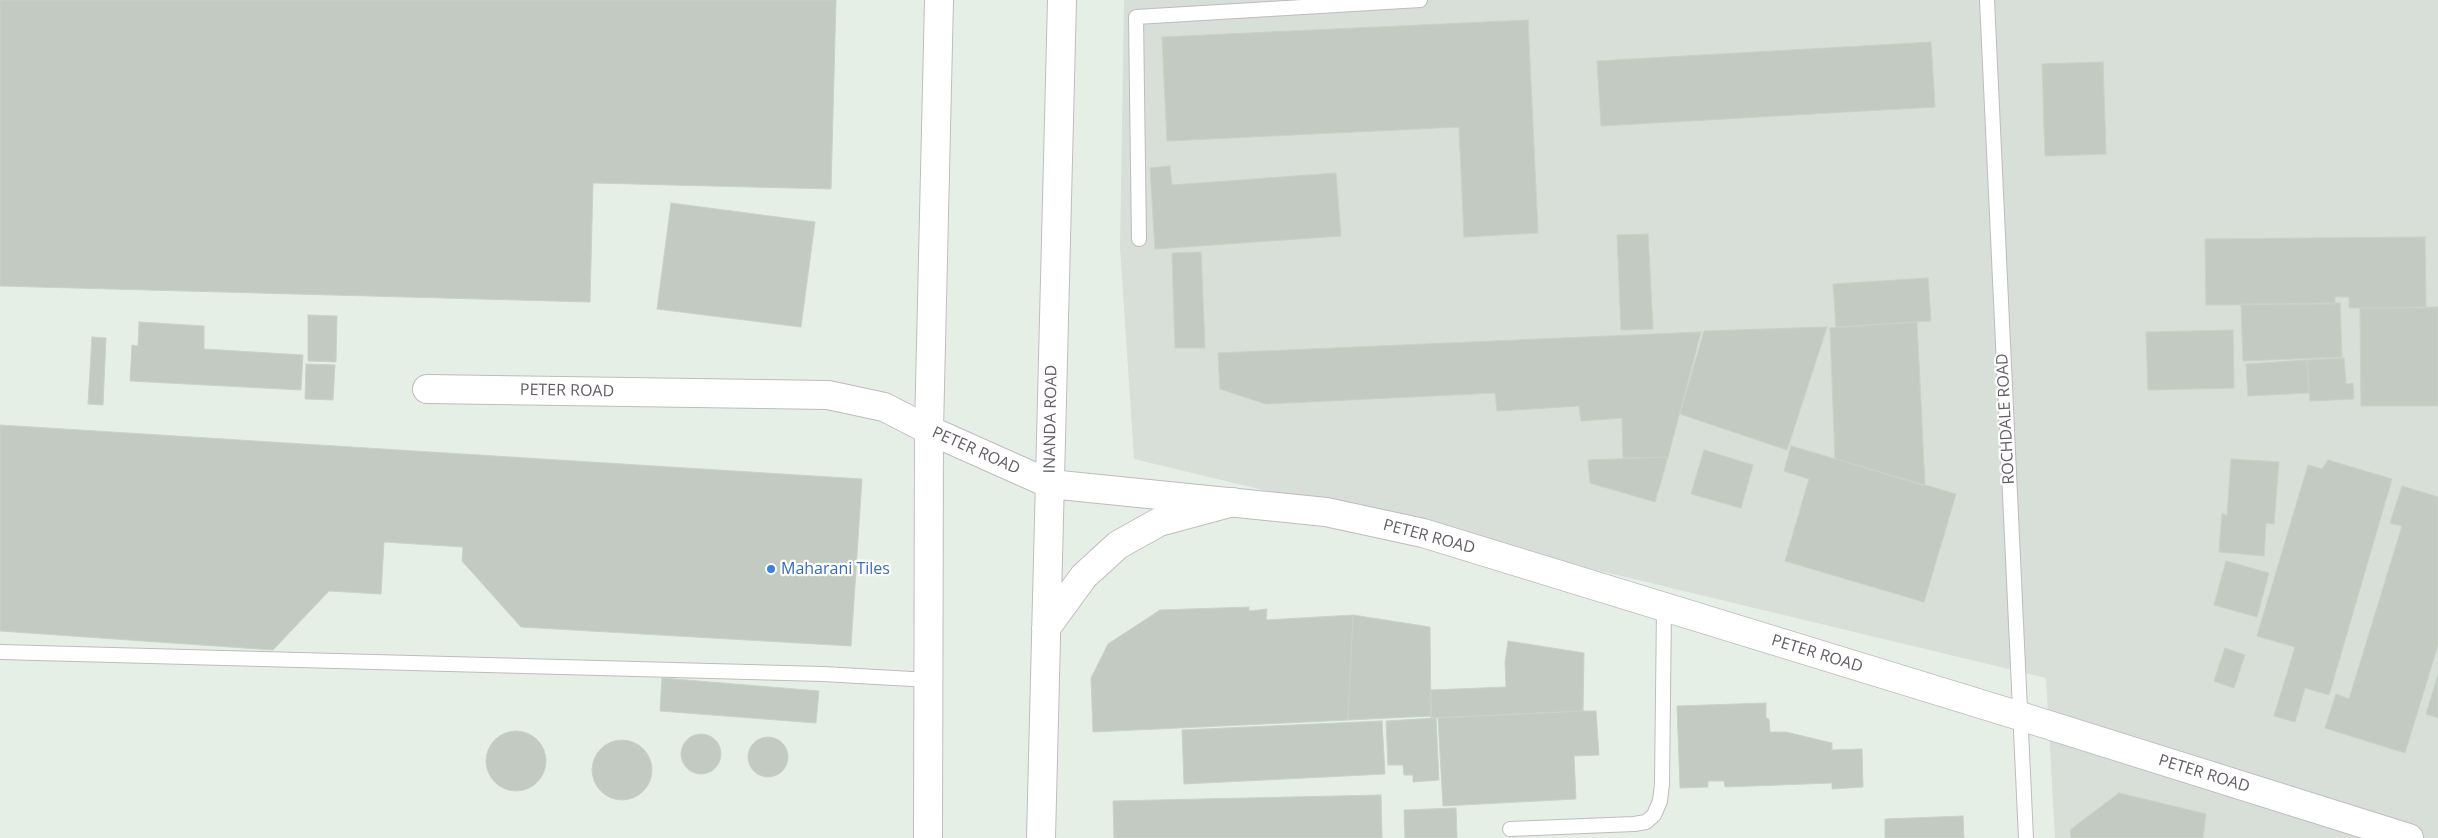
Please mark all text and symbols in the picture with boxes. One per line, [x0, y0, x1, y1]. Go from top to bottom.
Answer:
street label: ROCHDALE ROAD [1993, 353, 2019, 485]
street label: INANDA ROAD [1040, 365, 1062, 473]
street label: PETER ROAD [520, 381, 614, 401]
street label: PETER ROAD [929, 423, 1023, 479]
street label: PETER ROAD [1381, 516, 1477, 558]
place label: Maharani Tiles [781, 559, 890, 579]
marker: Maharani Tiles [765, 563, 777, 575]
street label: PETER ROAD [1769, 631, 1865, 677]
street label: PETER ROAD [2156, 751, 2252, 797]

